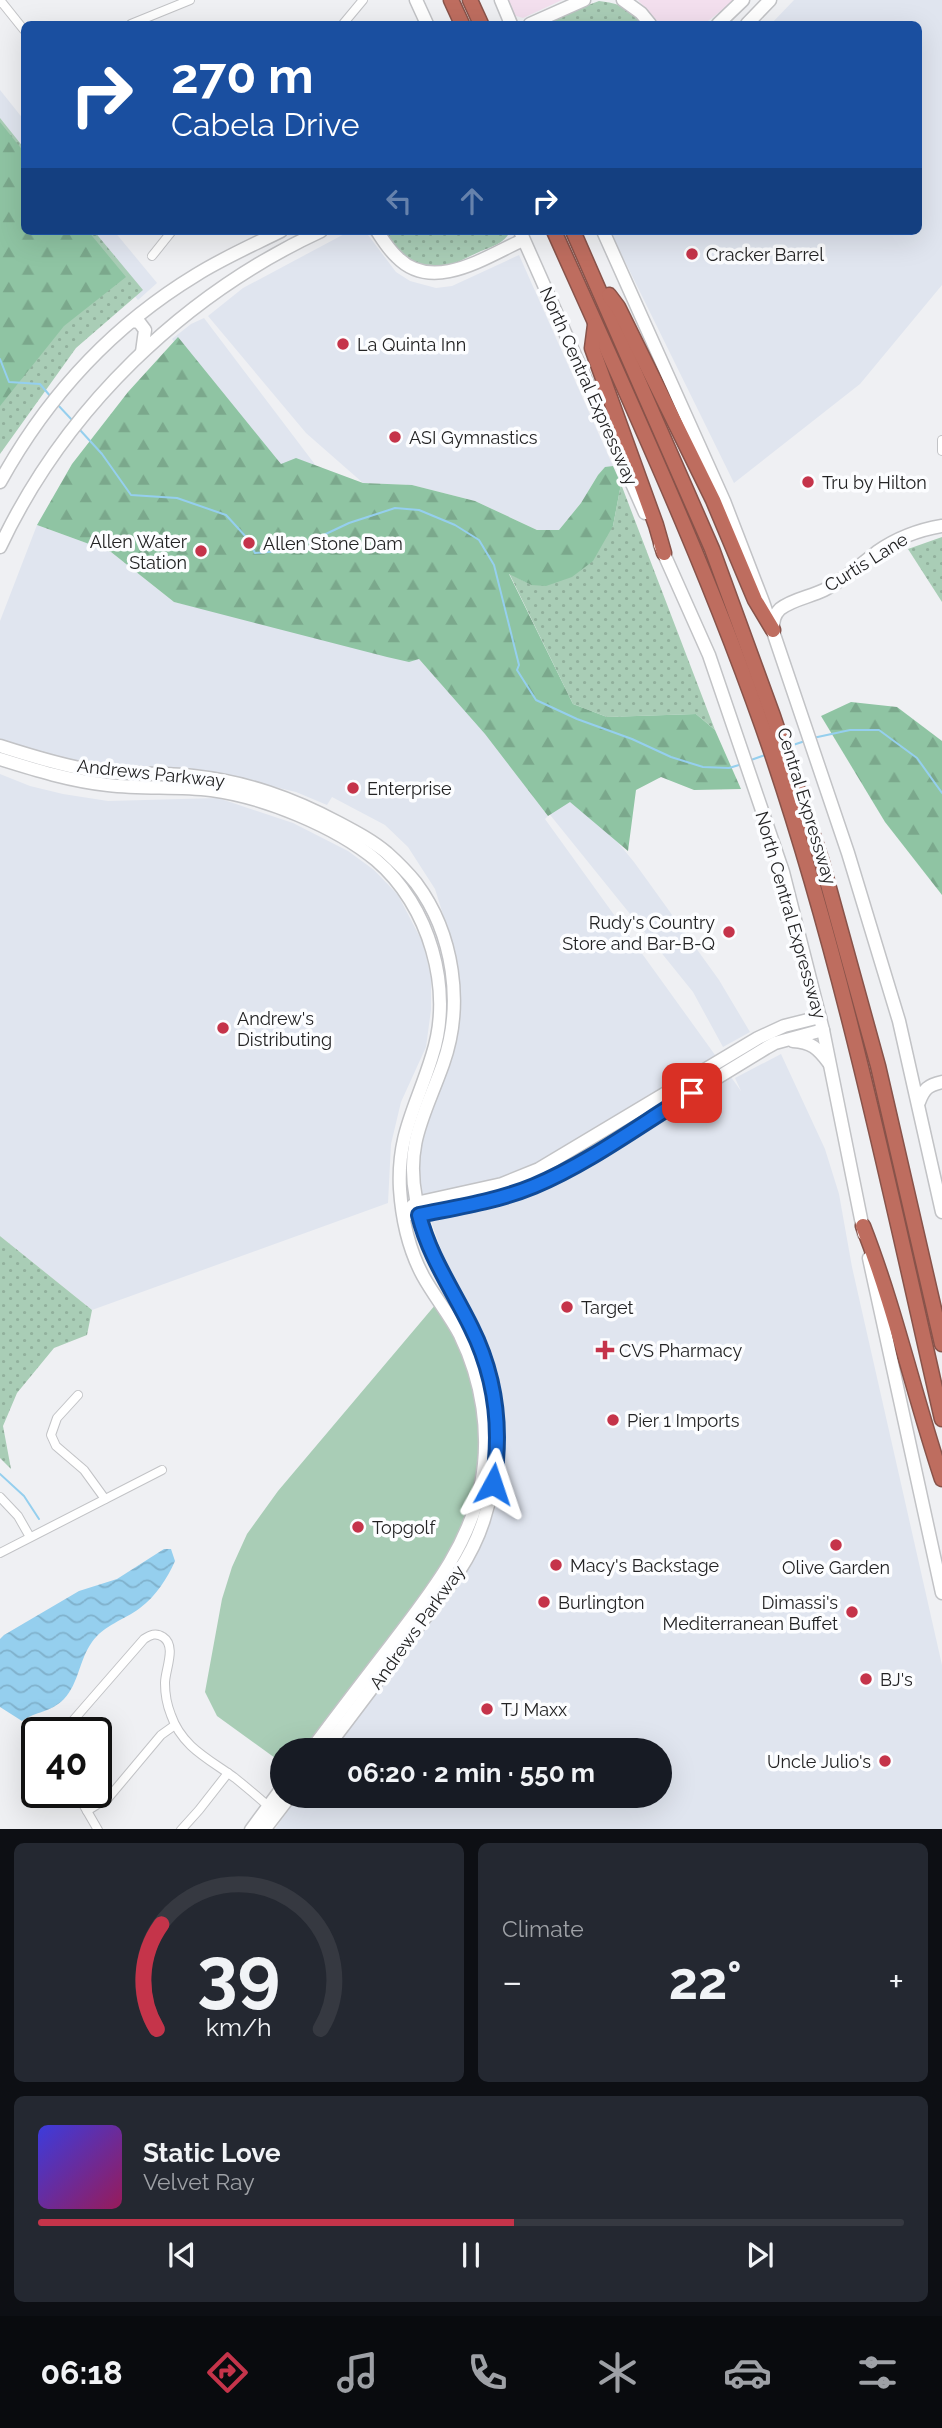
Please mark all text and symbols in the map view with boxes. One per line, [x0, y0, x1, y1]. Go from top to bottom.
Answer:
text: 270 m [171, 47, 314, 104]
icon: right [56, 49, 147, 140]
text: Cabela Drive [171, 106, 360, 143]
icon: left [380, 182, 418, 220]
icon: ahead [453, 182, 491, 220]
icon: right [526, 182, 564, 220]
place label: Cracker Barrel [706, 244, 824, 265]
marker: Cracker Barrel [684, 246, 700, 262]
street label: North Central Expressway [536, 284, 642, 489]
place label: La Quinta Inn [357, 334, 466, 355]
marker: La Quinta Inn [335, 336, 351, 352]
place label: ASI Gymnastics [409, 427, 538, 448]
marker: ASI Gymnastics [387, 429, 403, 445]
place label: Tru by Hilton [822, 472, 927, 493]
marker: Tru by Hilton [800, 474, 816, 490]
street label: Curtis Lane [821, 528, 912, 596]
place label: Allen Water Station [90, 531, 188, 573]
place label: Allen Stone Dam [263, 533, 403, 554]
marker: Allen Stone Dam [241, 535, 257, 551]
marker: Allen Water Station [193, 543, 209, 559]
street label: Central Expressway [773, 725, 841, 887]
street label: Andrews Parkway [76, 755, 226, 791]
place label: Enterprise [367, 778, 452, 799]
marker: Enterprise [345, 780, 361, 796]
street label: North Central Expressway [751, 809, 831, 1021]
place label: Rudy's Country Store and Bar-B-Q [562, 912, 715, 954]
marker: Rudy's Country Store and Bar-B-Q [721, 924, 737, 940]
place label: Andrew's Distributing [237, 1008, 332, 1050]
marker: Andrew's Distributing [215, 1020, 231, 1036]
pin [662, 1063, 722, 1123]
icon: arrive [673, 1074, 711, 1112]
place label: Target [581, 1297, 634, 1318]
marker: Target [559, 1299, 575, 1315]
place label: CVS Pharmacy [619, 1340, 742, 1361]
marker: CVS Pharmacy [597, 1342, 613, 1358]
place label: Pier 1 Imports [627, 1410, 740, 1431]
marker: Pier 1 Imports [605, 1412, 621, 1428]
position arrow [456, 1447, 530, 1521]
place label: Topgolf [372, 1517, 437, 1538]
marker: Topgolf [350, 1519, 366, 1535]
marker: Olive Garden [828, 1537, 844, 1553]
place label: Macy's Backstage [570, 1555, 720, 1576]
marker: Macy's Backstage [548, 1557, 564, 1573]
place label: Olive Garden [782, 1557, 890, 1578]
street label: Andrews Parkway [365, 1561, 469, 1693]
place label: Burlington [558, 1592, 645, 1613]
place label: Dimassi's Mediterranean Buffet [663, 1592, 838, 1634]
marker: Burlington [536, 1594, 552, 1610]
marker: Dimassi's Mediterranean Buffet [844, 1604, 860, 1620]
place label: BJ's [880, 1669, 913, 1690]
marker: BJ's [858, 1671, 874, 1687]
place label: TJ Maxx [501, 1699, 567, 1720]
marker: TJ Maxx [479, 1701, 495, 1717]
speed limit sign: 40 [21, 1717, 112, 1808]
place label: Uncle Julio's [767, 1751, 871, 1772]
marker: Uncle Julio's [877, 1753, 893, 1769]
text: 06:20 · 2 min · 550 m [347, 1758, 595, 1788]
text: Climate [502, 1915, 584, 1942]
text: 39 [197, 1931, 281, 2016]
text: 22° [669, 1950, 742, 2011]
text: − [502, 1959, 522, 2004]
text: + [888, 1959, 904, 2004]
text: km/h [206, 2011, 272, 2041]
text: Static Love [143, 2138, 281, 2168]
text: Velvet Ray [143, 2168, 255, 2195]
icon: previous [163, 2236, 201, 2274]
icon: pause [452, 2236, 490, 2274]
icon: next [741, 2236, 779, 2274]
icon: directions [203, 2348, 252, 2397]
icon: music [333, 2348, 382, 2397]
icon: phone [463, 2348, 512, 2397]
icon: climate [593, 2348, 642, 2397]
icon: car [723, 2348, 772, 2397]
icon: filters [853, 2348, 902, 2397]
text: 06:18 [40, 2354, 123, 2391]

